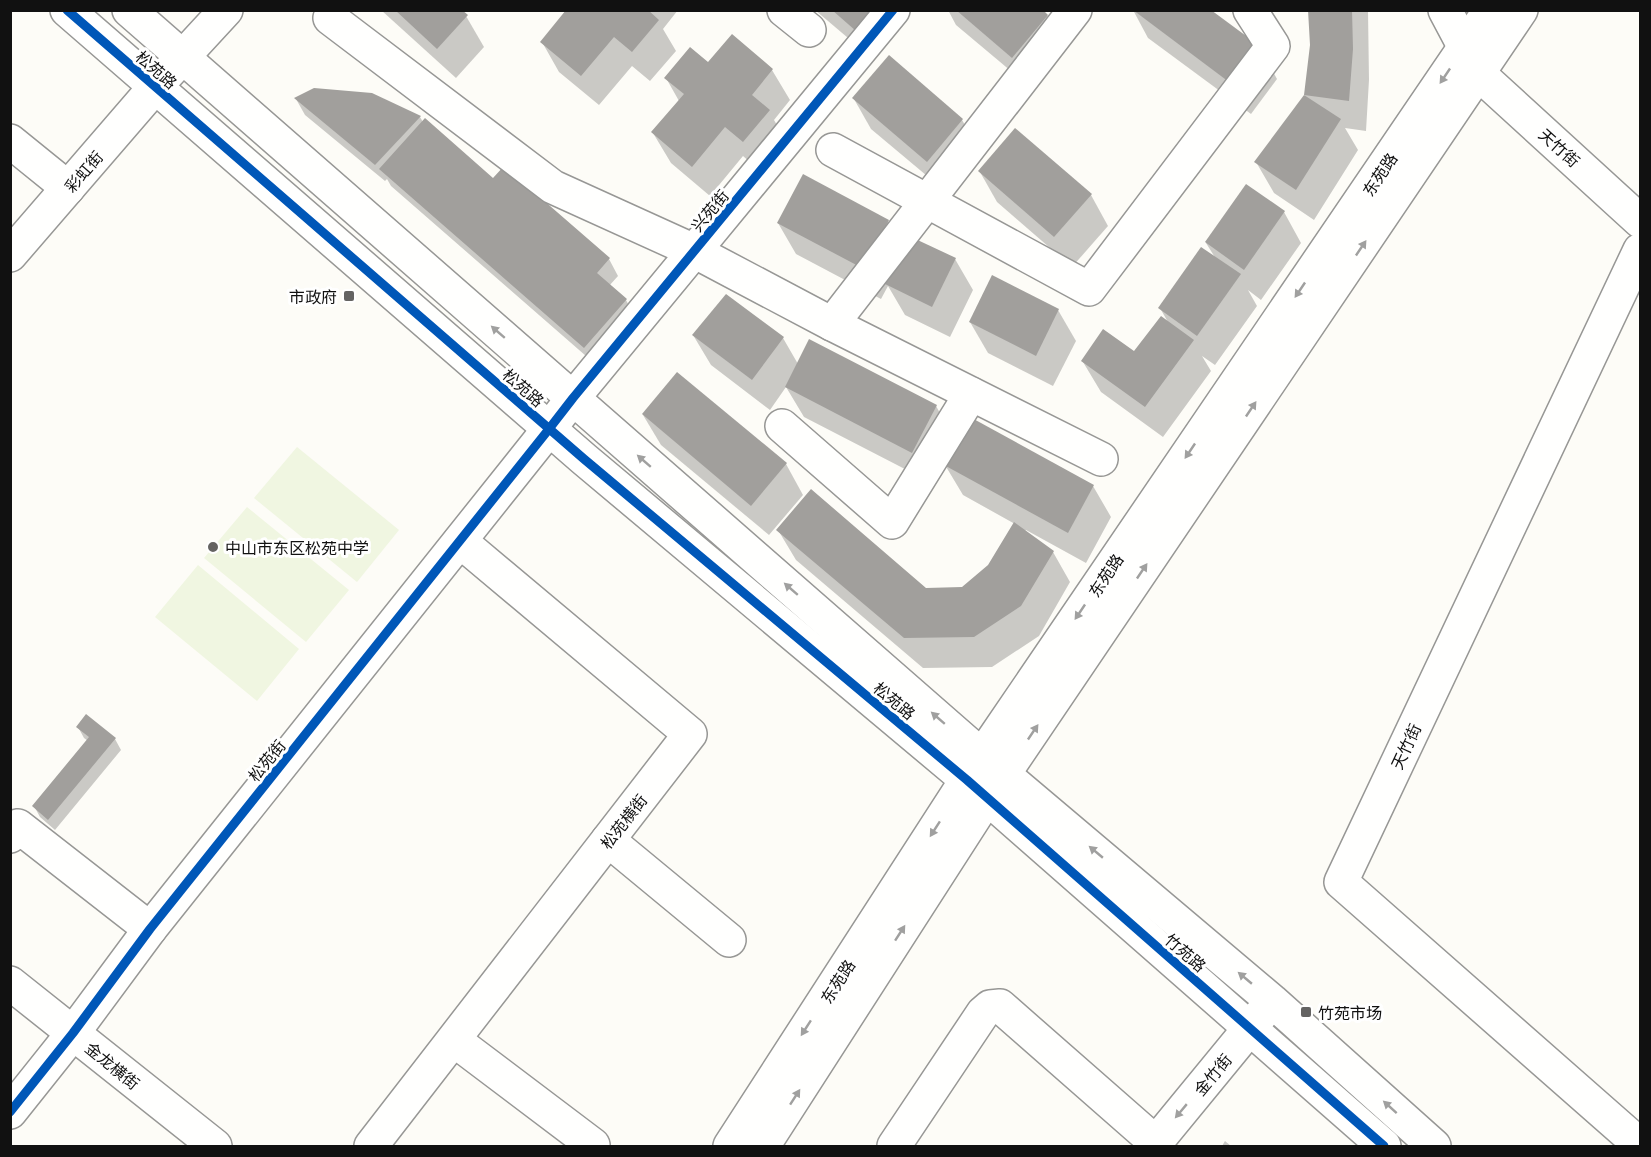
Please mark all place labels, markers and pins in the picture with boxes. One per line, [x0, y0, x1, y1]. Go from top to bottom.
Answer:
place label: 市政府 [289, 284, 337, 308]
marker: 市政府 [342, 289, 356, 303]
place label: 中山市东区松苑中学 [225, 535, 369, 559]
marker: 中山市东区松苑中学 [206, 540, 220, 554]
place label: 竹苑市场 [1318, 1000, 1382, 1024]
marker: 竹苑市场 [1299, 1005, 1313, 1019]

